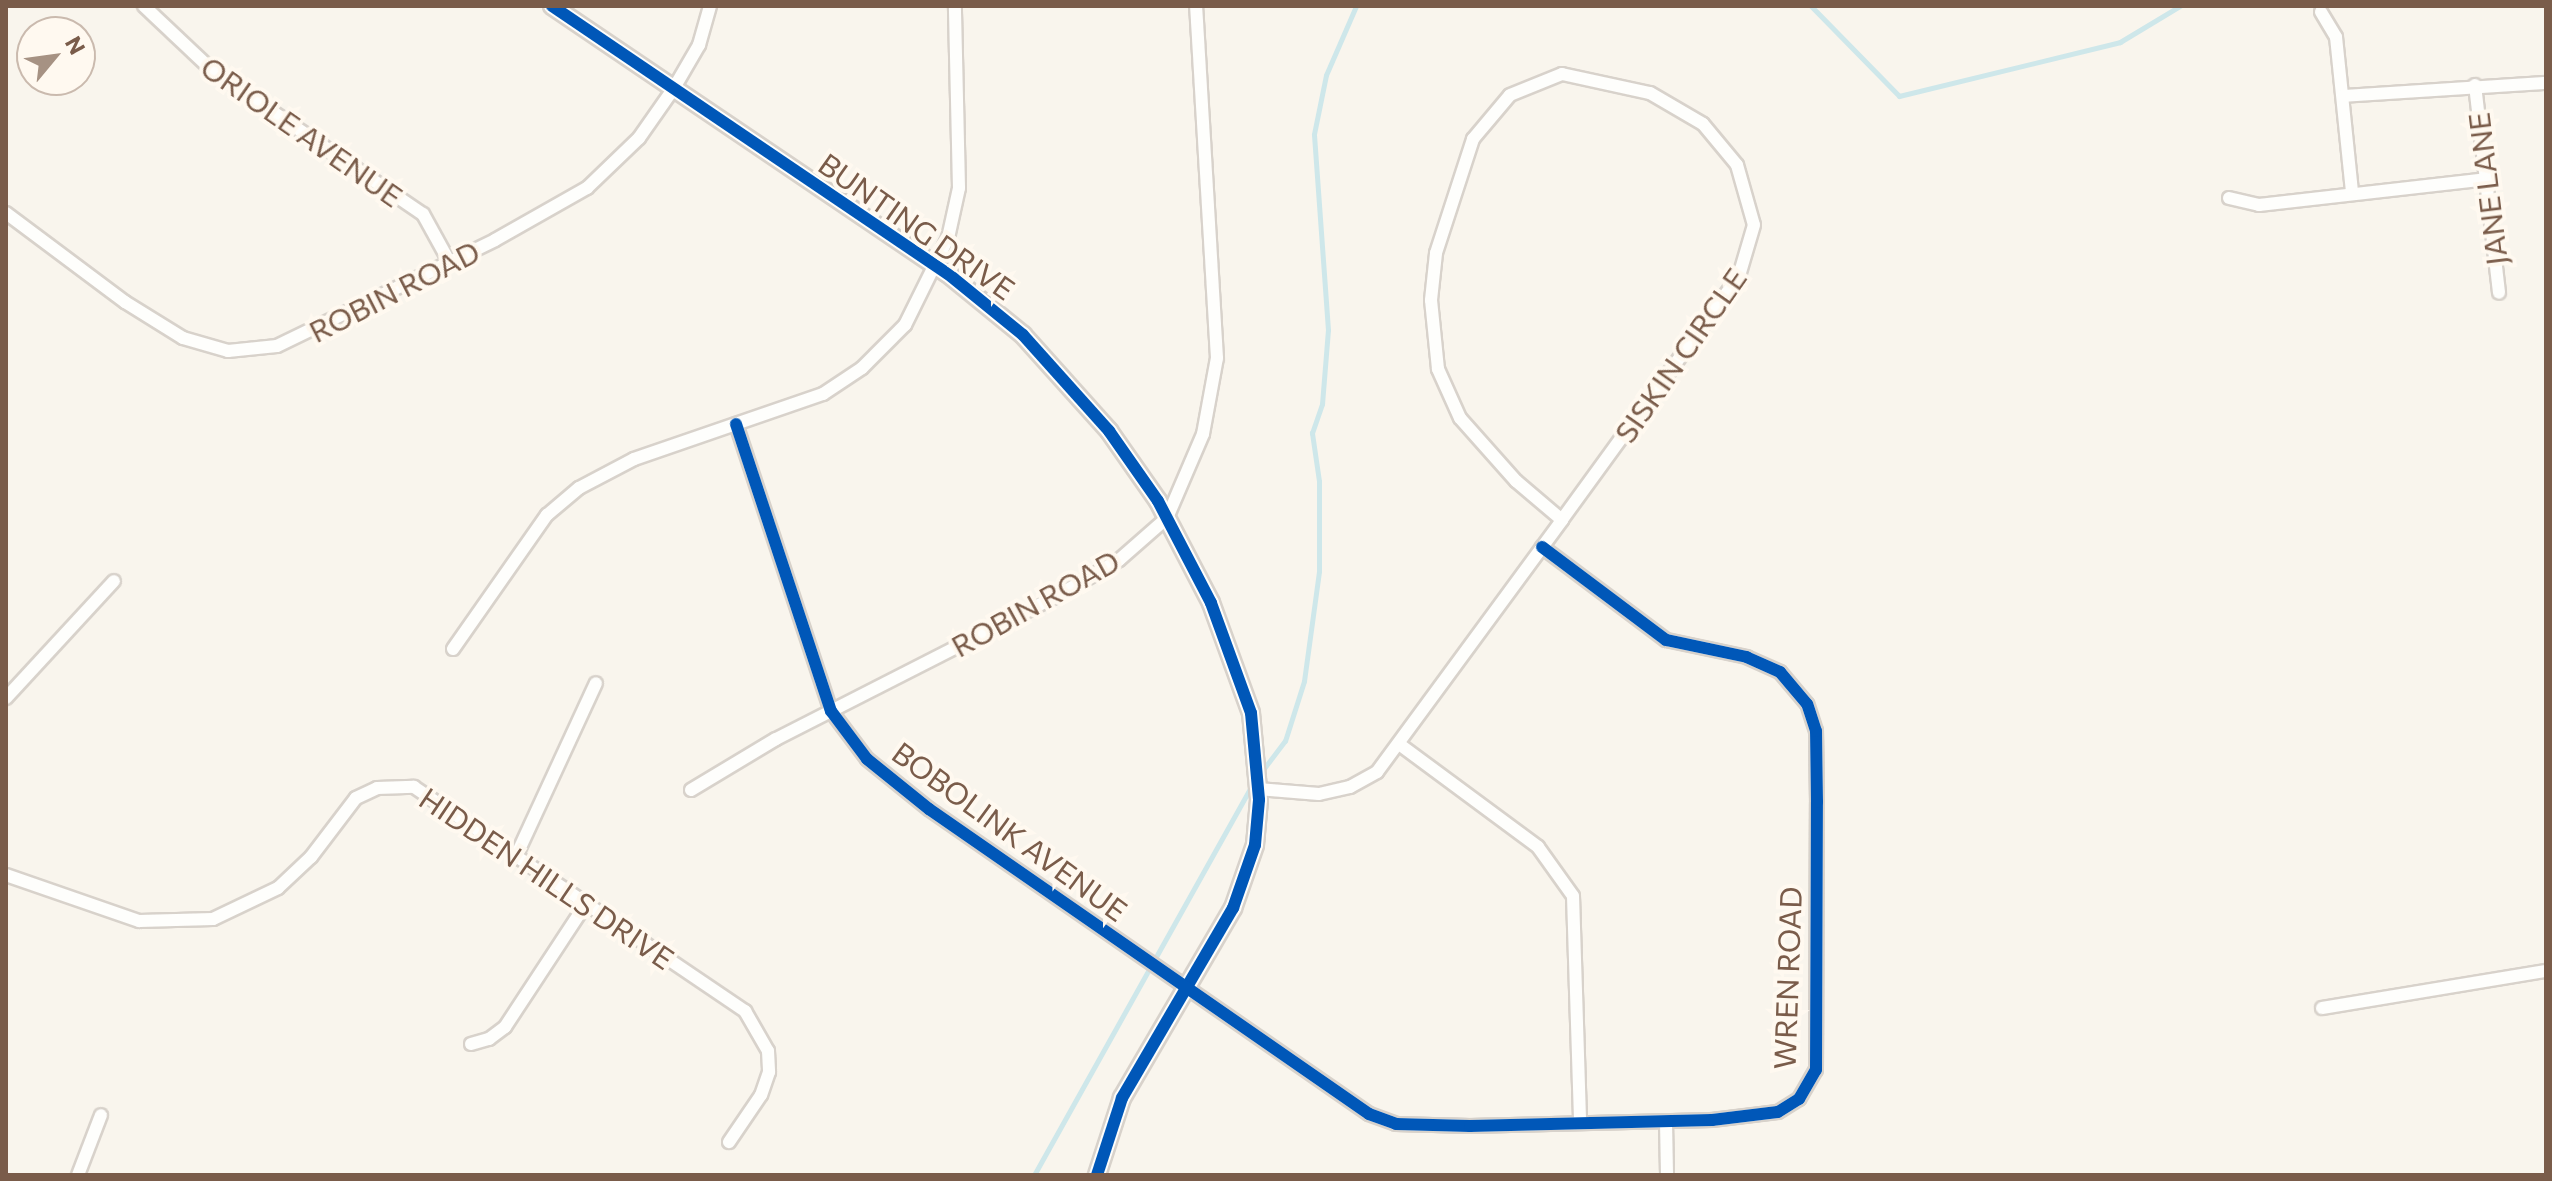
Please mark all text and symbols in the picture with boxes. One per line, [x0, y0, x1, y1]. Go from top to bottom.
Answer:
north arrow [16, 16, 96, 96]
text: N [60, 31, 91, 59]
street label: ORIOLE AVENUE [194, 48, 410, 214]
street label: JANE LANE [2460, 110, 2514, 268]
street label: BUNTING DRIVE [812, 145, 1022, 307]
street label: ROBIN ROAD [303, 233, 485, 349]
street label: SISKIN CIRCLE [1607, 261, 1753, 449]
street label: ROBIN ROAD [945, 542, 1125, 664]
street label: BOBOLINK AVENUE [886, 734, 1134, 928]
street label: HIDDEN HILLS DRIVE [413, 780, 681, 976]
street label: WREN ROAD [1766, 886, 1808, 1070]

